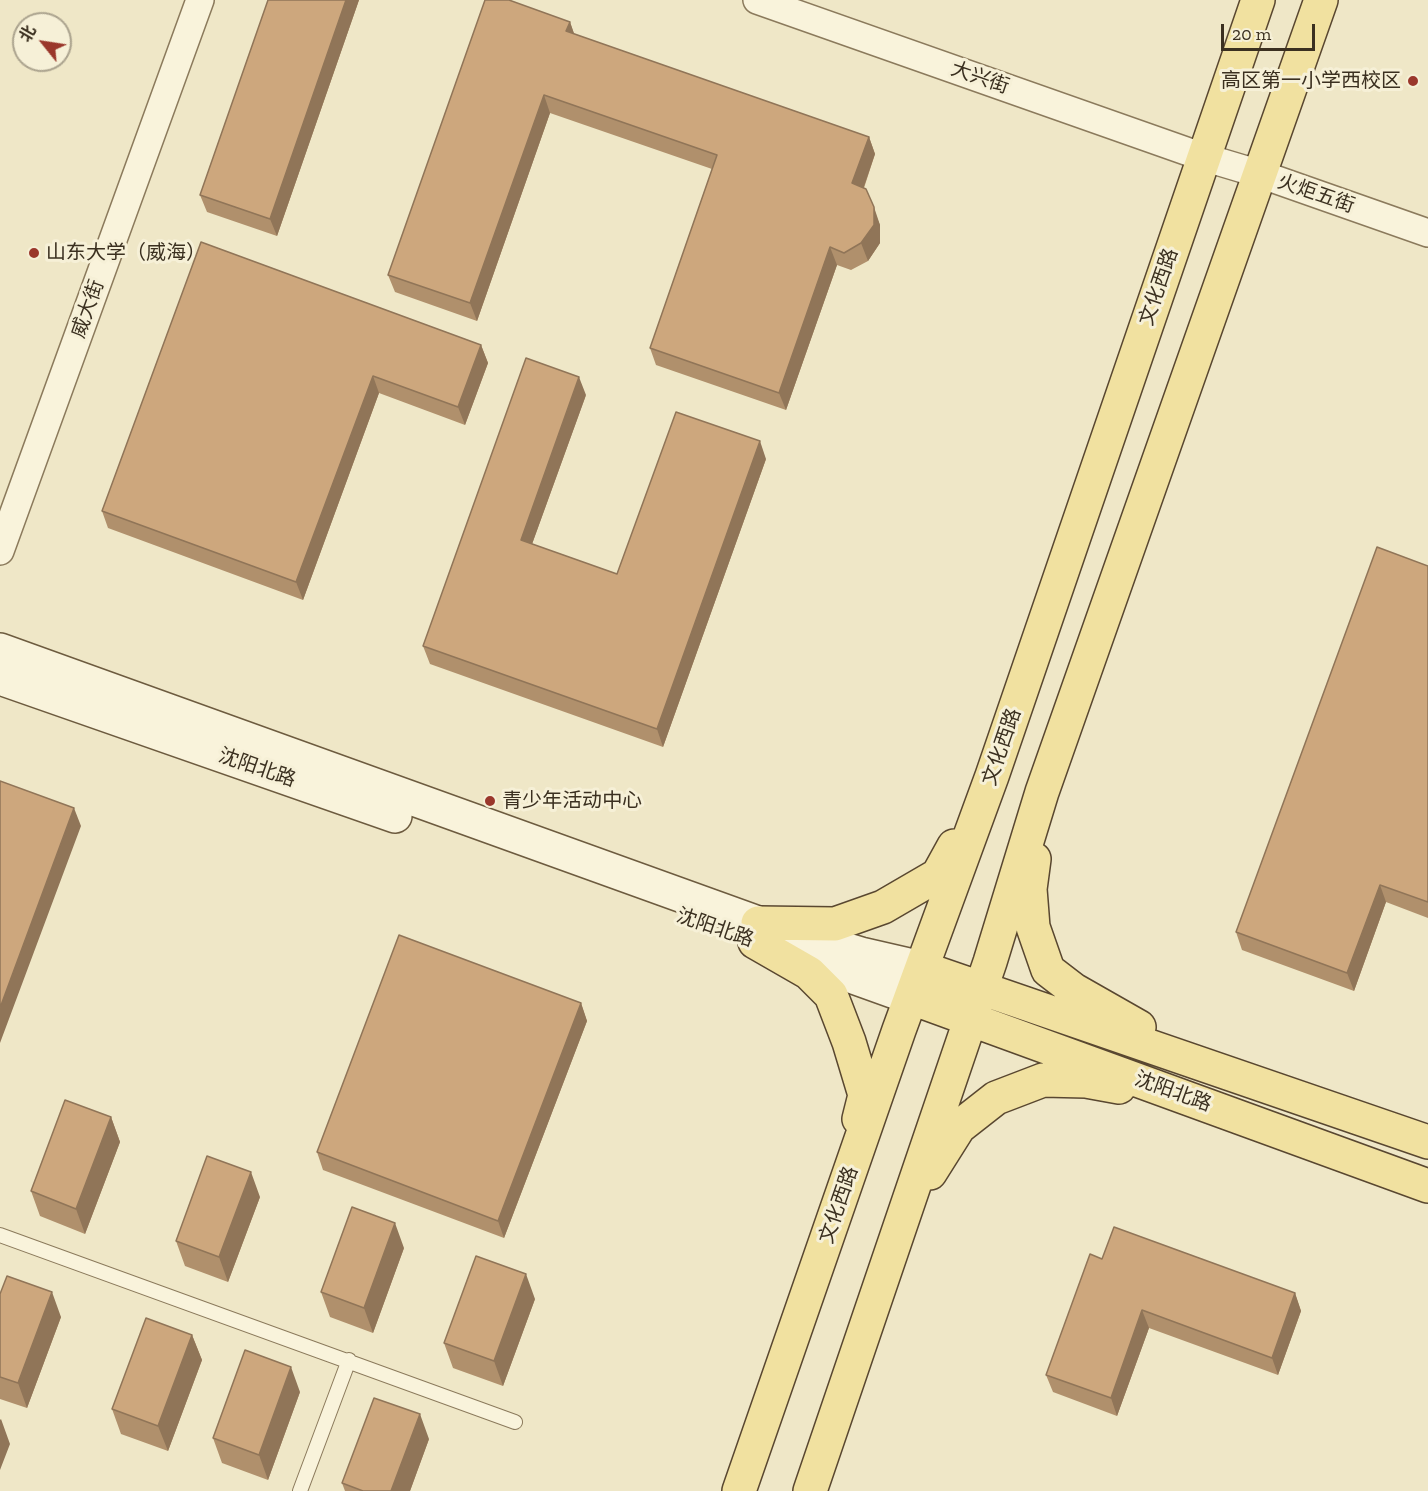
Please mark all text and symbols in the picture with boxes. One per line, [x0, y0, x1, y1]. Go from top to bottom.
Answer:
north arrow [12, 12, 72, 72]
scale bar [1224, 12, 1318, 50]
text: 北 [15, 22, 40, 45]
text: 20 m [1232, 23, 1271, 45]
street label: 大兴街 [948, 57, 1012, 99]
place label: 高区第一小学西校区 [1221, 69, 1401, 93]
marker: 高区第一小学西校区 [1406, 74, 1420, 88]
street label: 火炬五街 [1274, 170, 1358, 218]
place label: 山东大学（威海） [46, 241, 206, 265]
street label: 文化西路 [1135, 245, 1183, 329]
marker: 山东大学（威海） [27, 246, 41, 260]
street label: 威大街 [66, 277, 110, 341]
street label: 文化西路 [978, 705, 1026, 789]
street label: 沈阳北路 [215, 744, 299, 792]
place label: 青少年活动中心 [502, 789, 642, 813]
marker: 青少年活动中心 [483, 794, 497, 808]
street label: 沈阳北路 [673, 904, 757, 952]
street label: 沈阳北路 [1131, 1067, 1215, 1117]
street label: 文化西路 [815, 1163, 863, 1247]

